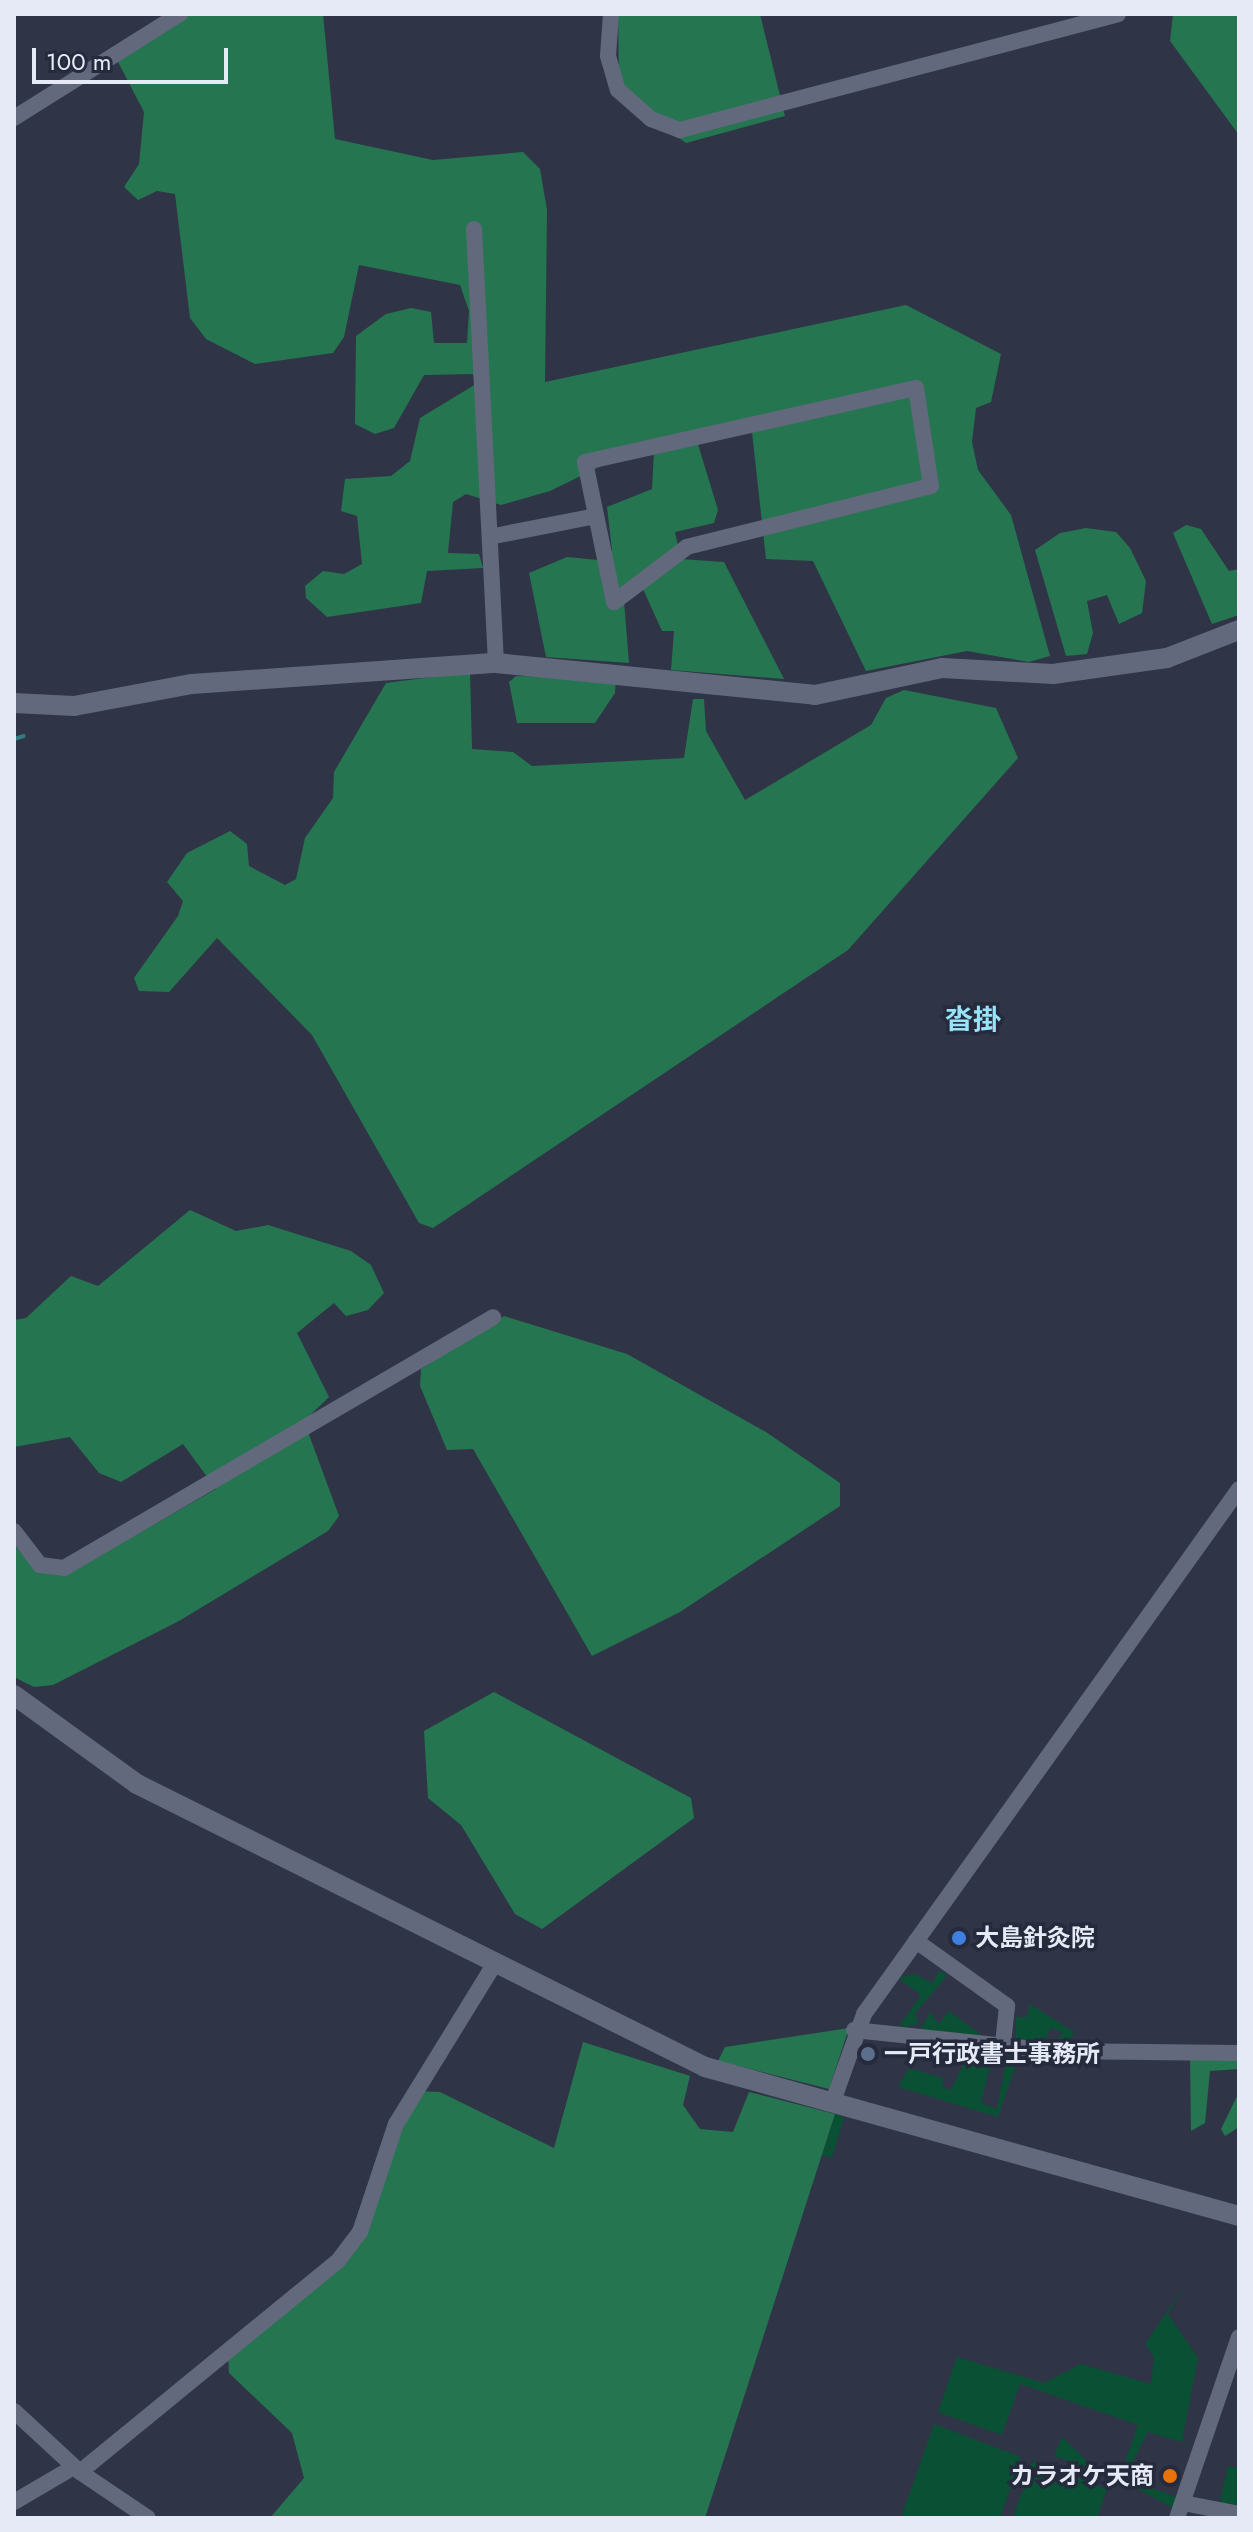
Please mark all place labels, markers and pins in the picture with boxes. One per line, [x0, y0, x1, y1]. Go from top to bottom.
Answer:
place label: 大島針灸院 [975, 1924, 1095, 1952]
marker: 大島針灸院 [950, 1929, 968, 1947]
place label: 一戸行政書士事務所 [884, 2040, 1100, 2068]
marker: 一戸行政書士事務所 [859, 2045, 877, 2063]
place label: カラオケ天商 [1010, 2462, 1154, 2490]
marker: カラオケ天商 [1161, 2467, 1179, 2485]

